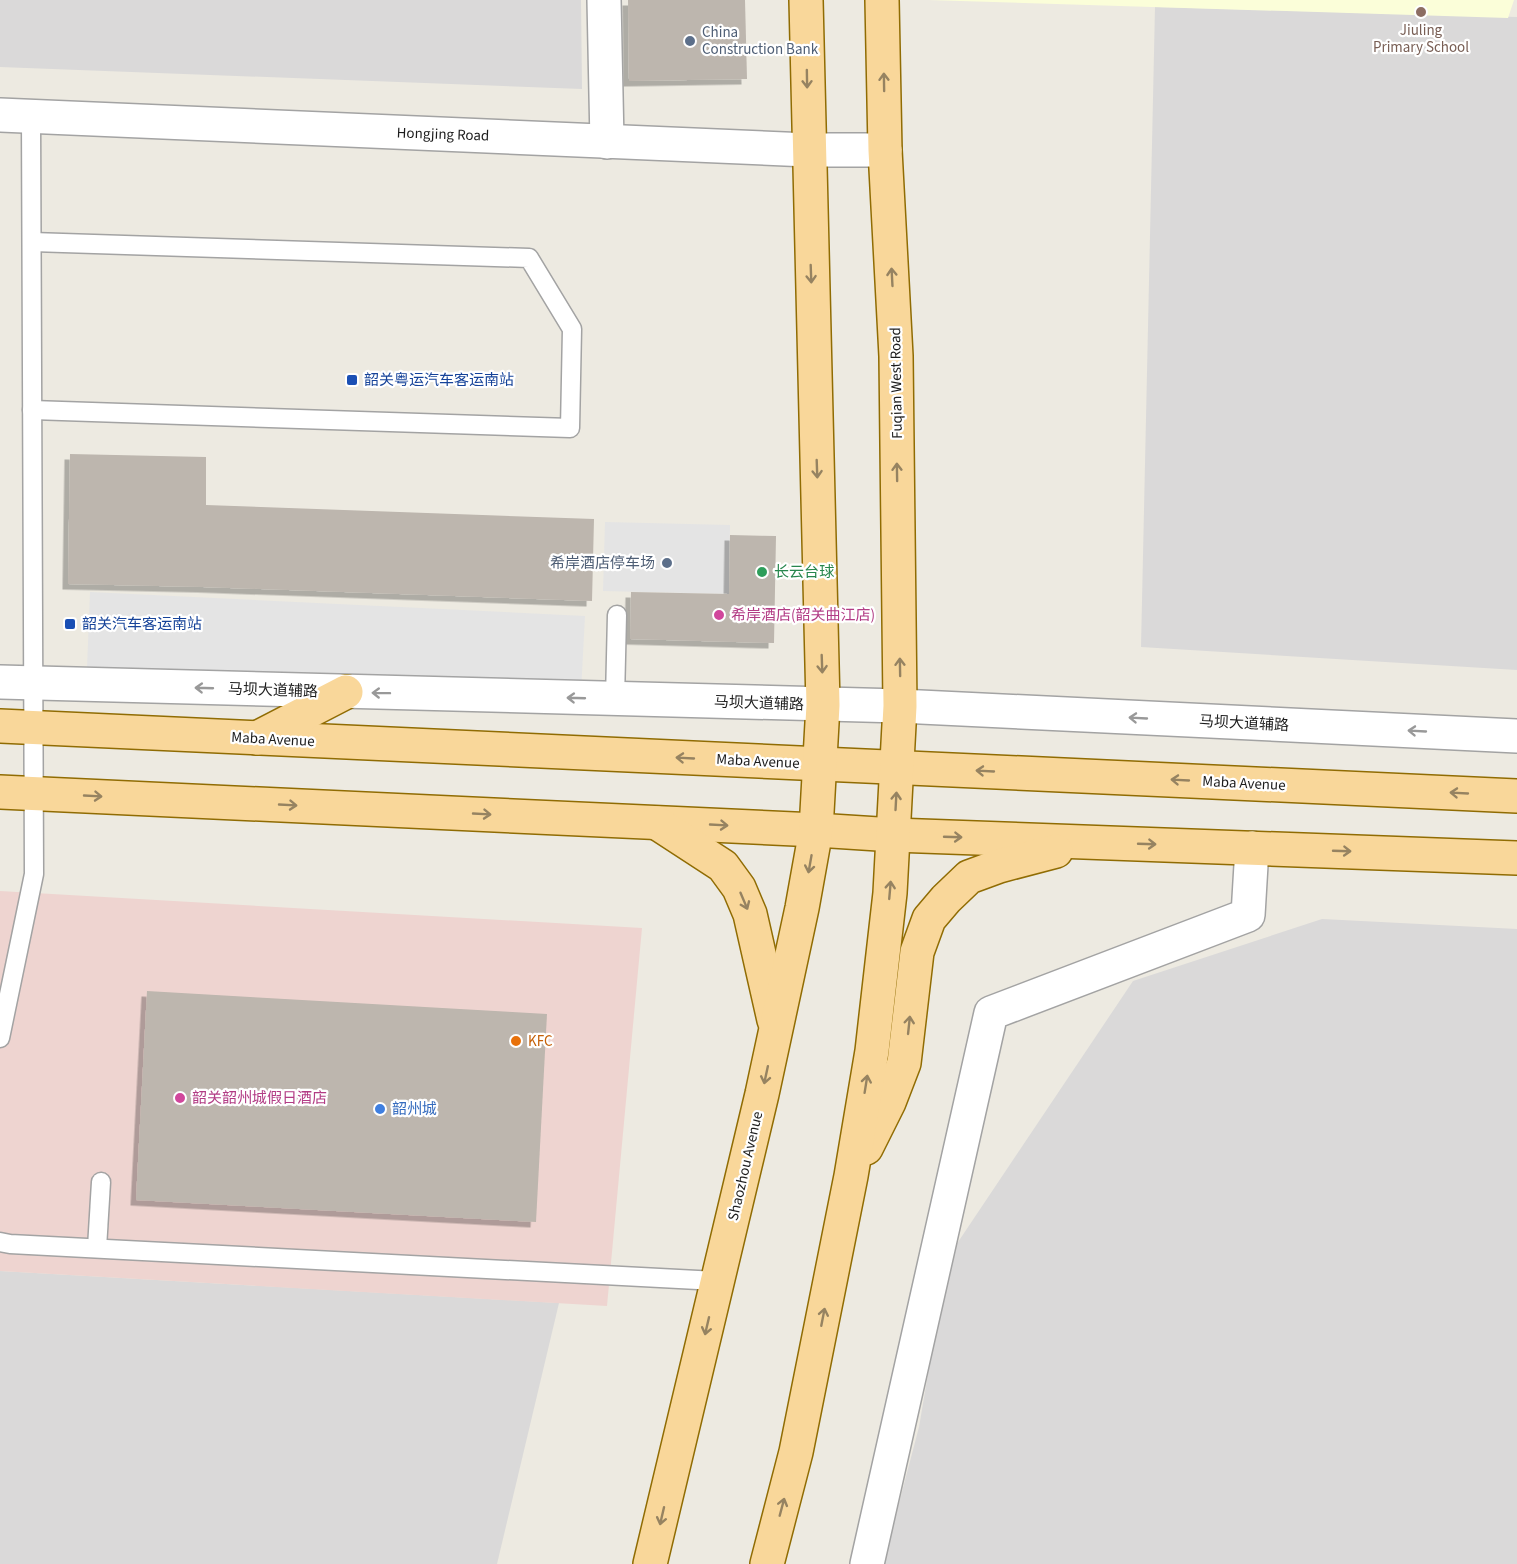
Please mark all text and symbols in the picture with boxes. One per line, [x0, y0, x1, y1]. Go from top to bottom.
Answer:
marker: Jiuling Primary School [1414, 5, 1428, 19]
place label: Jiuling Primary School [1373, 20, 1469, 58]
place label: China Construction Bank [702, 22, 819, 60]
marker: China Construction Bank [683, 34, 697, 48]
one-way arrow [801, 69, 813, 89]
one-way arrow [878, 73, 890, 93]
street label: Hongjing Road [396, 122, 490, 147]
one-way arrow [806, 264, 817, 284]
one-way arrow [886, 267, 897, 287]
street label: Fuqian West Road [885, 327, 908, 439]
place label: 韶关粤运汽车客运南站 [364, 370, 514, 391]
marker: 韶关粤运汽车客运南站 [345, 373, 359, 387]
one-way arrow [811, 459, 822, 479]
one-way arrow [892, 462, 903, 482]
place label: 希岸酒店停车场 [550, 553, 655, 574]
marker: 希岸酒店停车场 [660, 556, 674, 570]
place label: 长云台球 [774, 562, 835, 583]
marker: 长云台球 [755, 565, 769, 579]
place label: 希岸酒店(韶关曲江店) [731, 605, 875, 626]
marker: 希岸酒店(韶关曲江店) [712, 608, 726, 622]
place label: 韶关汽车客运南站 [82, 614, 202, 635]
marker: 韶关汽车客运南站 [63, 617, 77, 631]
one-way arrow [816, 654, 828, 674]
one-way arrow [894, 657, 906, 677]
street label: 马坝大道辅路 [228, 678, 318, 703]
one-way arrow [194, 682, 214, 694]
one-way arrow [371, 687, 391, 699]
street label: 马坝大道辅路 [714, 691, 804, 716]
one-way arrow [566, 692, 586, 703]
street label: 马坝大道辅路 [1198, 711, 1289, 736]
one-way arrow [1128, 712, 1148, 723]
one-way arrow [1407, 726, 1427, 737]
street label: Maba Avenue [231, 727, 315, 752]
street label: Maba Avenue [716, 749, 800, 774]
one-way arrow [676, 752, 696, 763]
one-way arrow [976, 766, 996, 777]
street label: Maba Avenue [1202, 771, 1286, 796]
one-way arrow [1170, 775, 1190, 786]
one-way arrow [1449, 788, 1469, 799]
one-way arrow [82, 791, 102, 802]
one-way arrow [890, 792, 901, 812]
one-way arrow [277, 800, 297, 811]
one-way arrow [472, 809, 492, 820]
one-way arrow [709, 820, 729, 831]
one-way arrow [942, 831, 962, 843]
one-way arrow [1137, 838, 1157, 849]
one-way arrow [1332, 846, 1352, 857]
one-way arrow [804, 853, 815, 873]
one-way arrow [885, 881, 896, 901]
one-way arrow [739, 891, 750, 910]
one-way arrow [903, 1015, 914, 1035]
place label: KFC [528, 1031, 553, 1052]
marker: KFC [509, 1034, 523, 1048]
one-way arrow [760, 1065, 771, 1084]
one-way arrow [861, 1075, 872, 1094]
place label: 韶关韶州城假日酒店 [192, 1088, 327, 1109]
marker: 韶关韶州城假日酒店 [173, 1091, 187, 1105]
place label: 韶州城 [392, 1099, 437, 1120]
marker: 韶州城 [373, 1102, 387, 1116]
street label: Shaozhou Avenue [723, 1109, 768, 1223]
one-way arrow [818, 1308, 829, 1327]
one-way arrow [700, 1317, 712, 1336]
one-way arrow [776, 1498, 788, 1517]
one-way arrow [655, 1506, 667, 1525]

